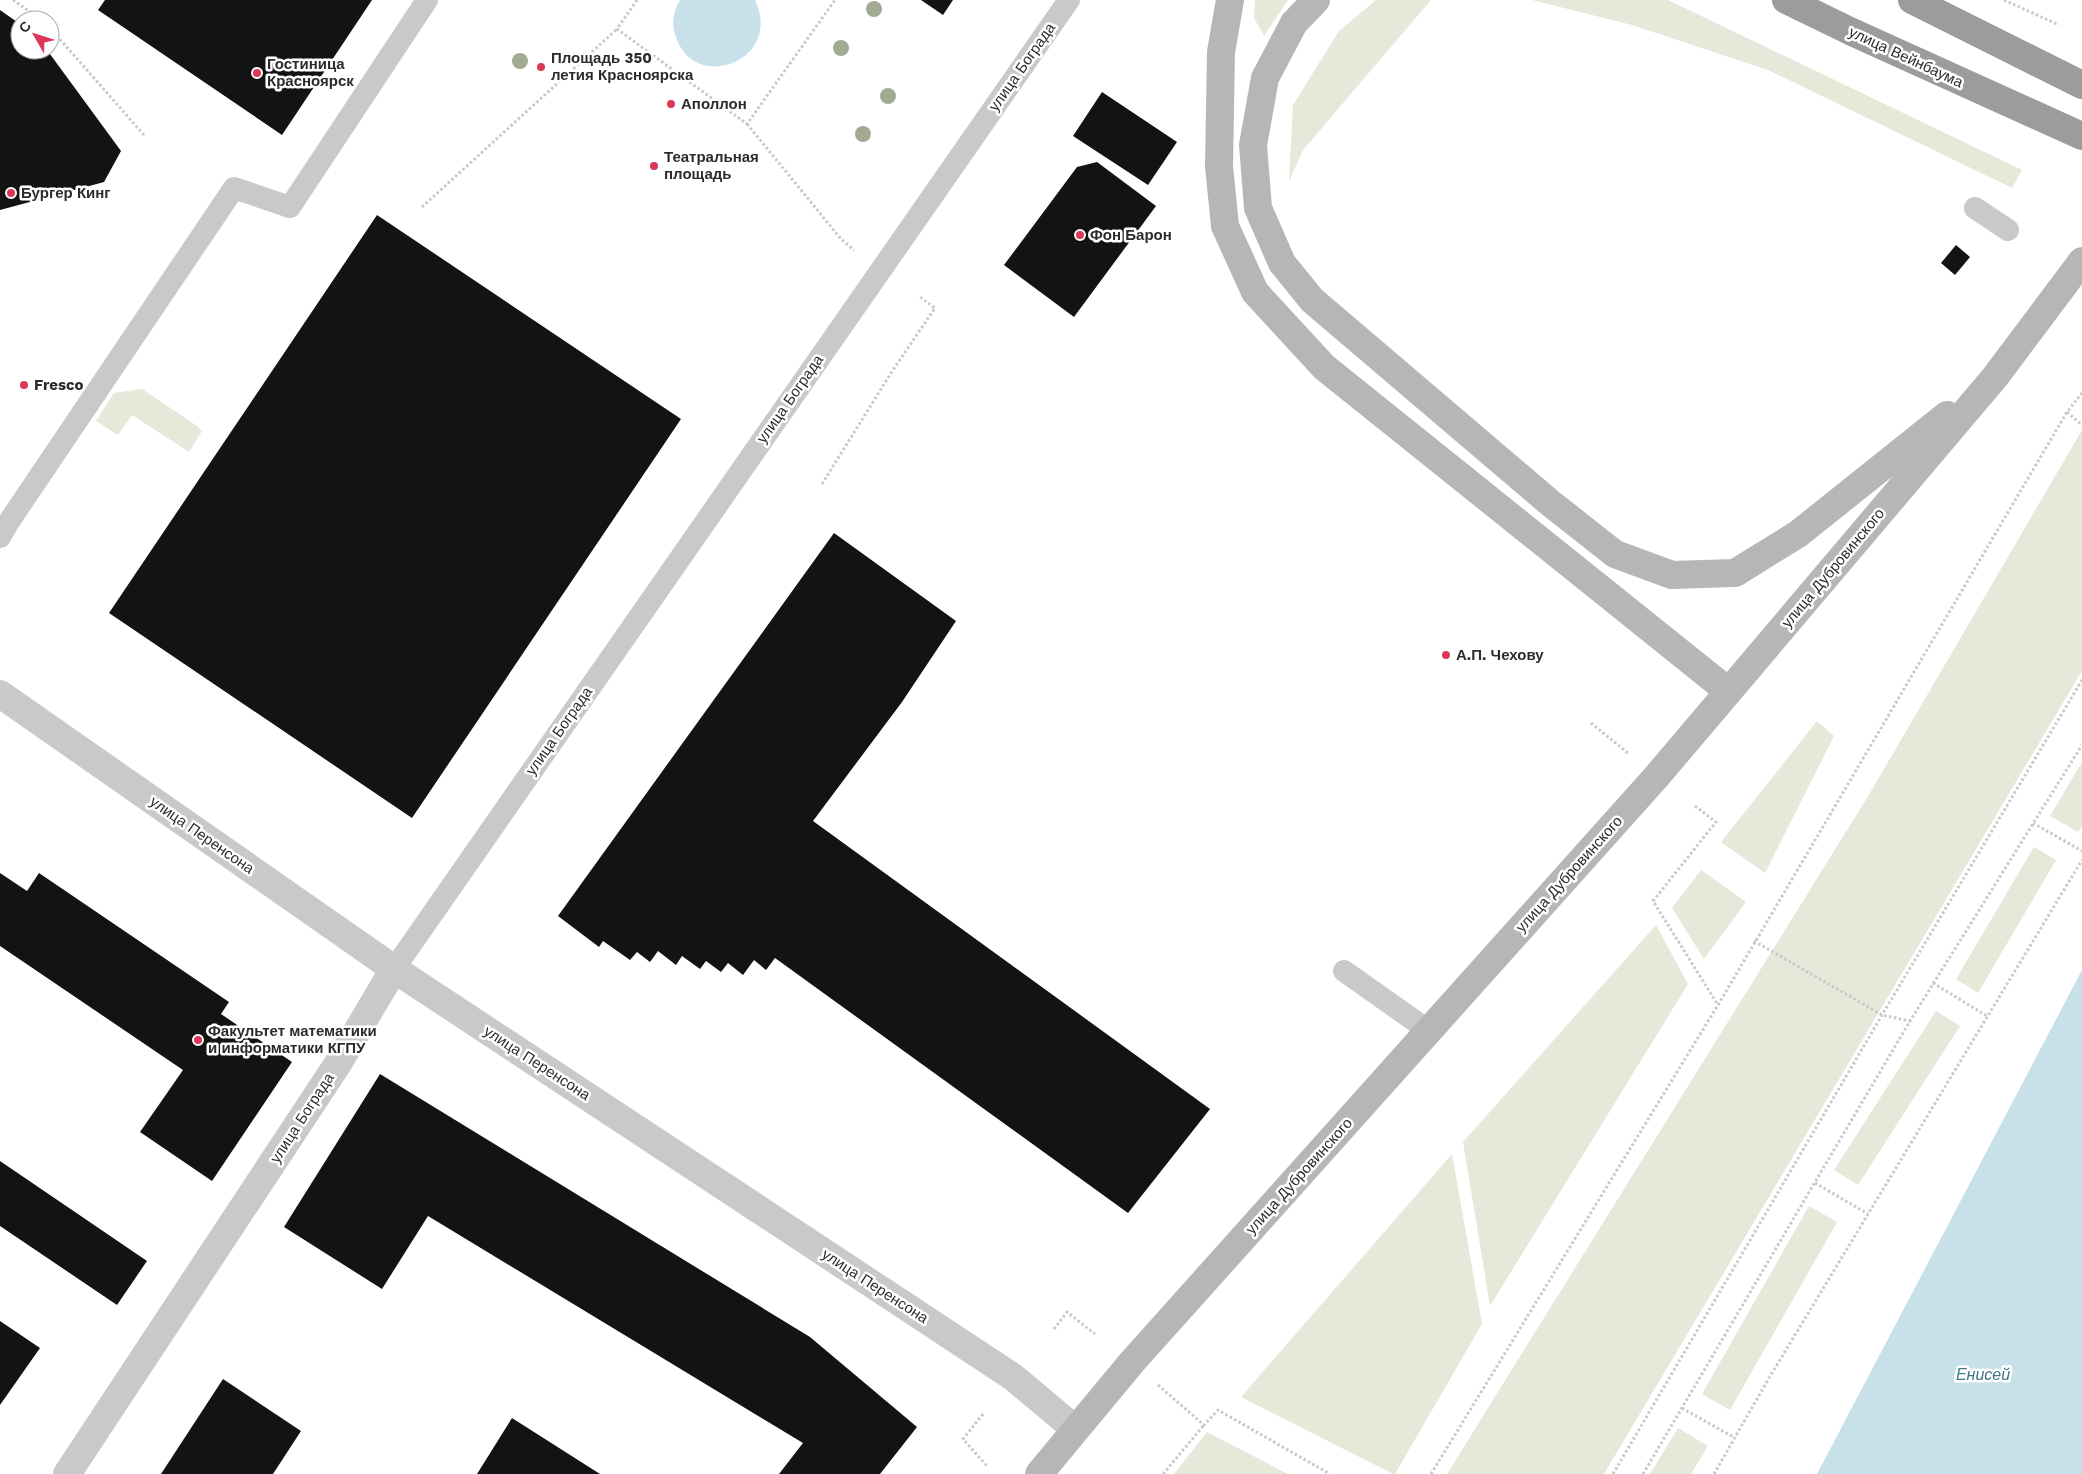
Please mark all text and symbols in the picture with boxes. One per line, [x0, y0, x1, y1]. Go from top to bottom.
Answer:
north arrow [10, 10, 60, 60]
text: С [15, 18, 34, 36]
street label: улица Бограда [985, 19, 1060, 115]
street label: улица Вейнбаума [1846, 23, 1966, 92]
place label: Площадь 350 летия Красноярска [551, 49, 694, 84]
place label: Гостиница Красноярск [267, 55, 354, 90]
marker: Площадь 350 летия Красноярска [535, 61, 547, 73]
marker: Гостиница Красноярск [251, 67, 263, 79]
place label: Аполлон [681, 95, 747, 113]
marker: Аполлон [665, 98, 677, 110]
place label: Театральная площадь [664, 148, 759, 183]
marker: Театральная площадь [648, 160, 660, 172]
place label: Бургер Кинг [21, 184, 111, 202]
marker: Бургер Кинг [5, 187, 17, 199]
place label: Фон Барон [1090, 226, 1172, 244]
marker: Фон Барон [1074, 229, 1086, 241]
street label: улица Бограда [753, 351, 828, 447]
place label: Fresco [34, 376, 83, 394]
marker: Fresco [18, 379, 30, 391]
street label: улица Дубровинского [1778, 505, 1888, 631]
place label: А.П. Чехову [1456, 646, 1544, 664]
marker: А.П. Чехову [1440, 649, 1452, 661]
street label: улица Бограда [522, 683, 597, 779]
street label: улица Перенсона [146, 792, 258, 878]
street label: улица Дубровинского [1512, 812, 1626, 936]
place label: Факультет математики и информатики КГПУ [208, 1022, 377, 1057]
street label: улица Перенсона [480, 1022, 594, 1104]
marker: Факультет математики и информатики КГПУ [192, 1034, 204, 1046]
street label: улица Бограда [266, 1069, 338, 1166]
street label: улица Дубровинского [1242, 1114, 1356, 1238]
street label: улица Перенсона [818, 1245, 932, 1327]
water label: Енисей [1956, 1365, 2010, 1384]

